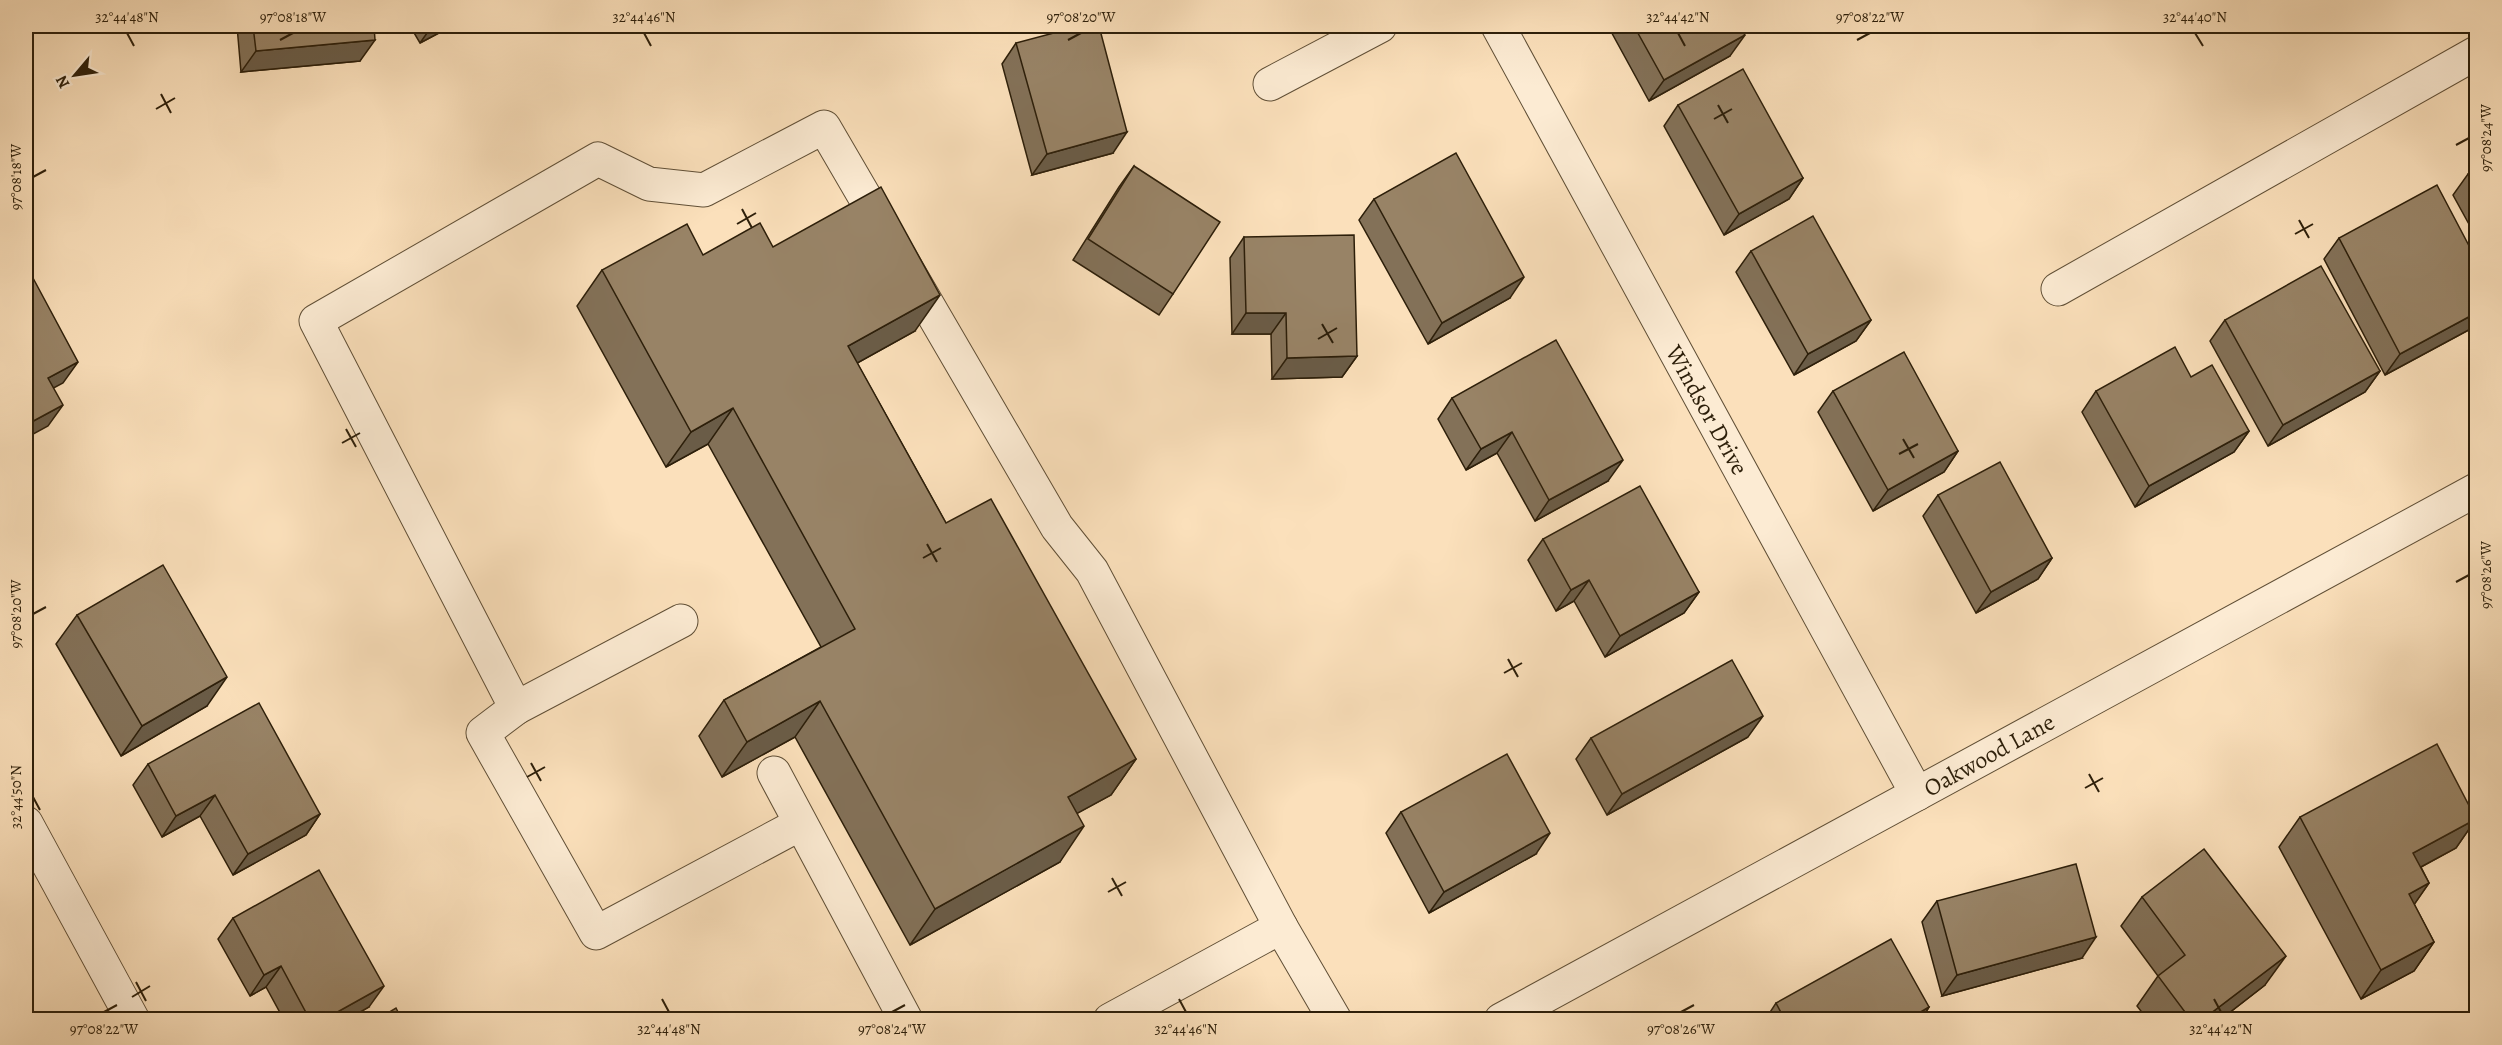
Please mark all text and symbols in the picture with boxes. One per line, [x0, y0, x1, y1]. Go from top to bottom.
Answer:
text: 32°44'48"N [95, 7, 159, 27]
text: 97°08'18"W [260, 7, 326, 27]
text: 32°44'46"N [612, 7, 676, 27]
text: 97°08'20"W [1046, 7, 1116, 27]
text: 32°44'42"N [1646, 7, 1710, 27]
text: 97°08'22"W [1836, 7, 1904, 27]
text: 32°44'40"N [2163, 7, 2227, 27]
north arrow [45, 45, 105, 105]
text: N [50, 71, 75, 92]
text: 97°08'24"W [2476, 104, 2496, 172]
text: 97°08'18"W [6, 144, 26, 210]
street label: Windsor Drive [1658, 339, 1756, 481]
text: 97°08'26"W [2476, 541, 2496, 609]
text: 97°08'20"W [6, 579, 26, 649]
street label: Oakwood Lane [1918, 706, 2060, 804]
text: 32°44'50"N [6, 765, 26, 829]
text: 97°08'22"W [70, 1019, 138, 1039]
text: 32°44'48"N [637, 1019, 701, 1039]
text: 97°08'24"W [858, 1019, 926, 1039]
text: 32°44'46"N [1154, 1019, 1218, 1039]
text: 97°08'26"W [1647, 1019, 1715, 1039]
text: 32°44'42"N [2189, 1019, 2253, 1039]

